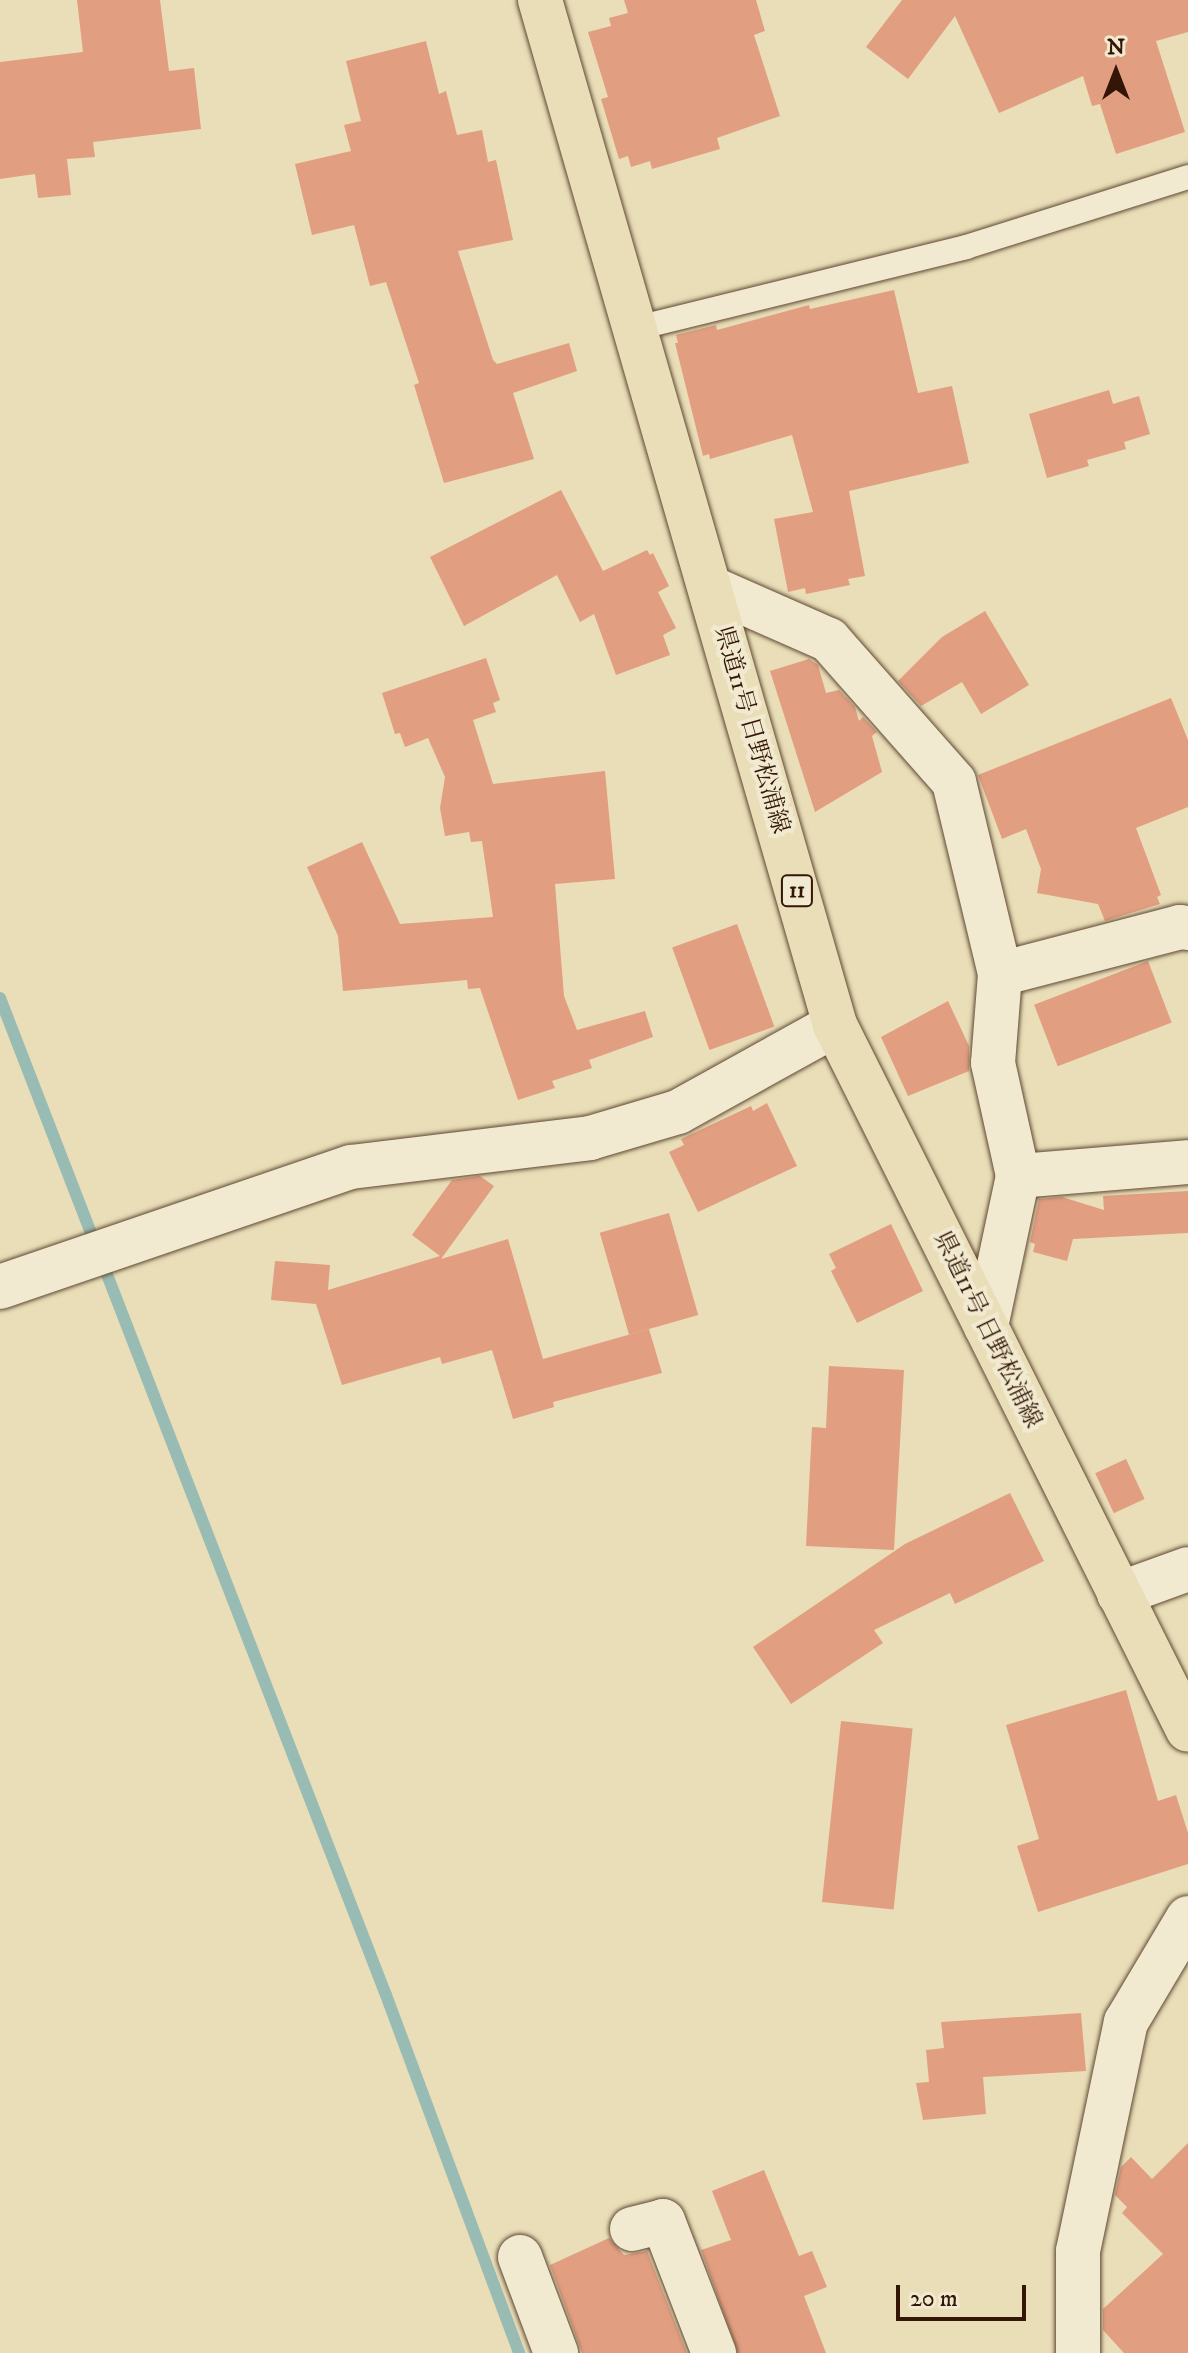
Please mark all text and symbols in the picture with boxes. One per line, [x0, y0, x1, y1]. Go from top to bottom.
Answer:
north arrow [1076, 32, 1156, 112]
text: N [1107, 34, 1125, 61]
street label: 県道11号 日野松浦線 [708, 623, 794, 837]
road number: 11 [779, 873, 815, 909]
street label: 県道11号 日野松浦線 [927, 1227, 1047, 1433]
scale bar [900, 2269, 1030, 2319]
text: 20 m [910, 2284, 958, 2314]

